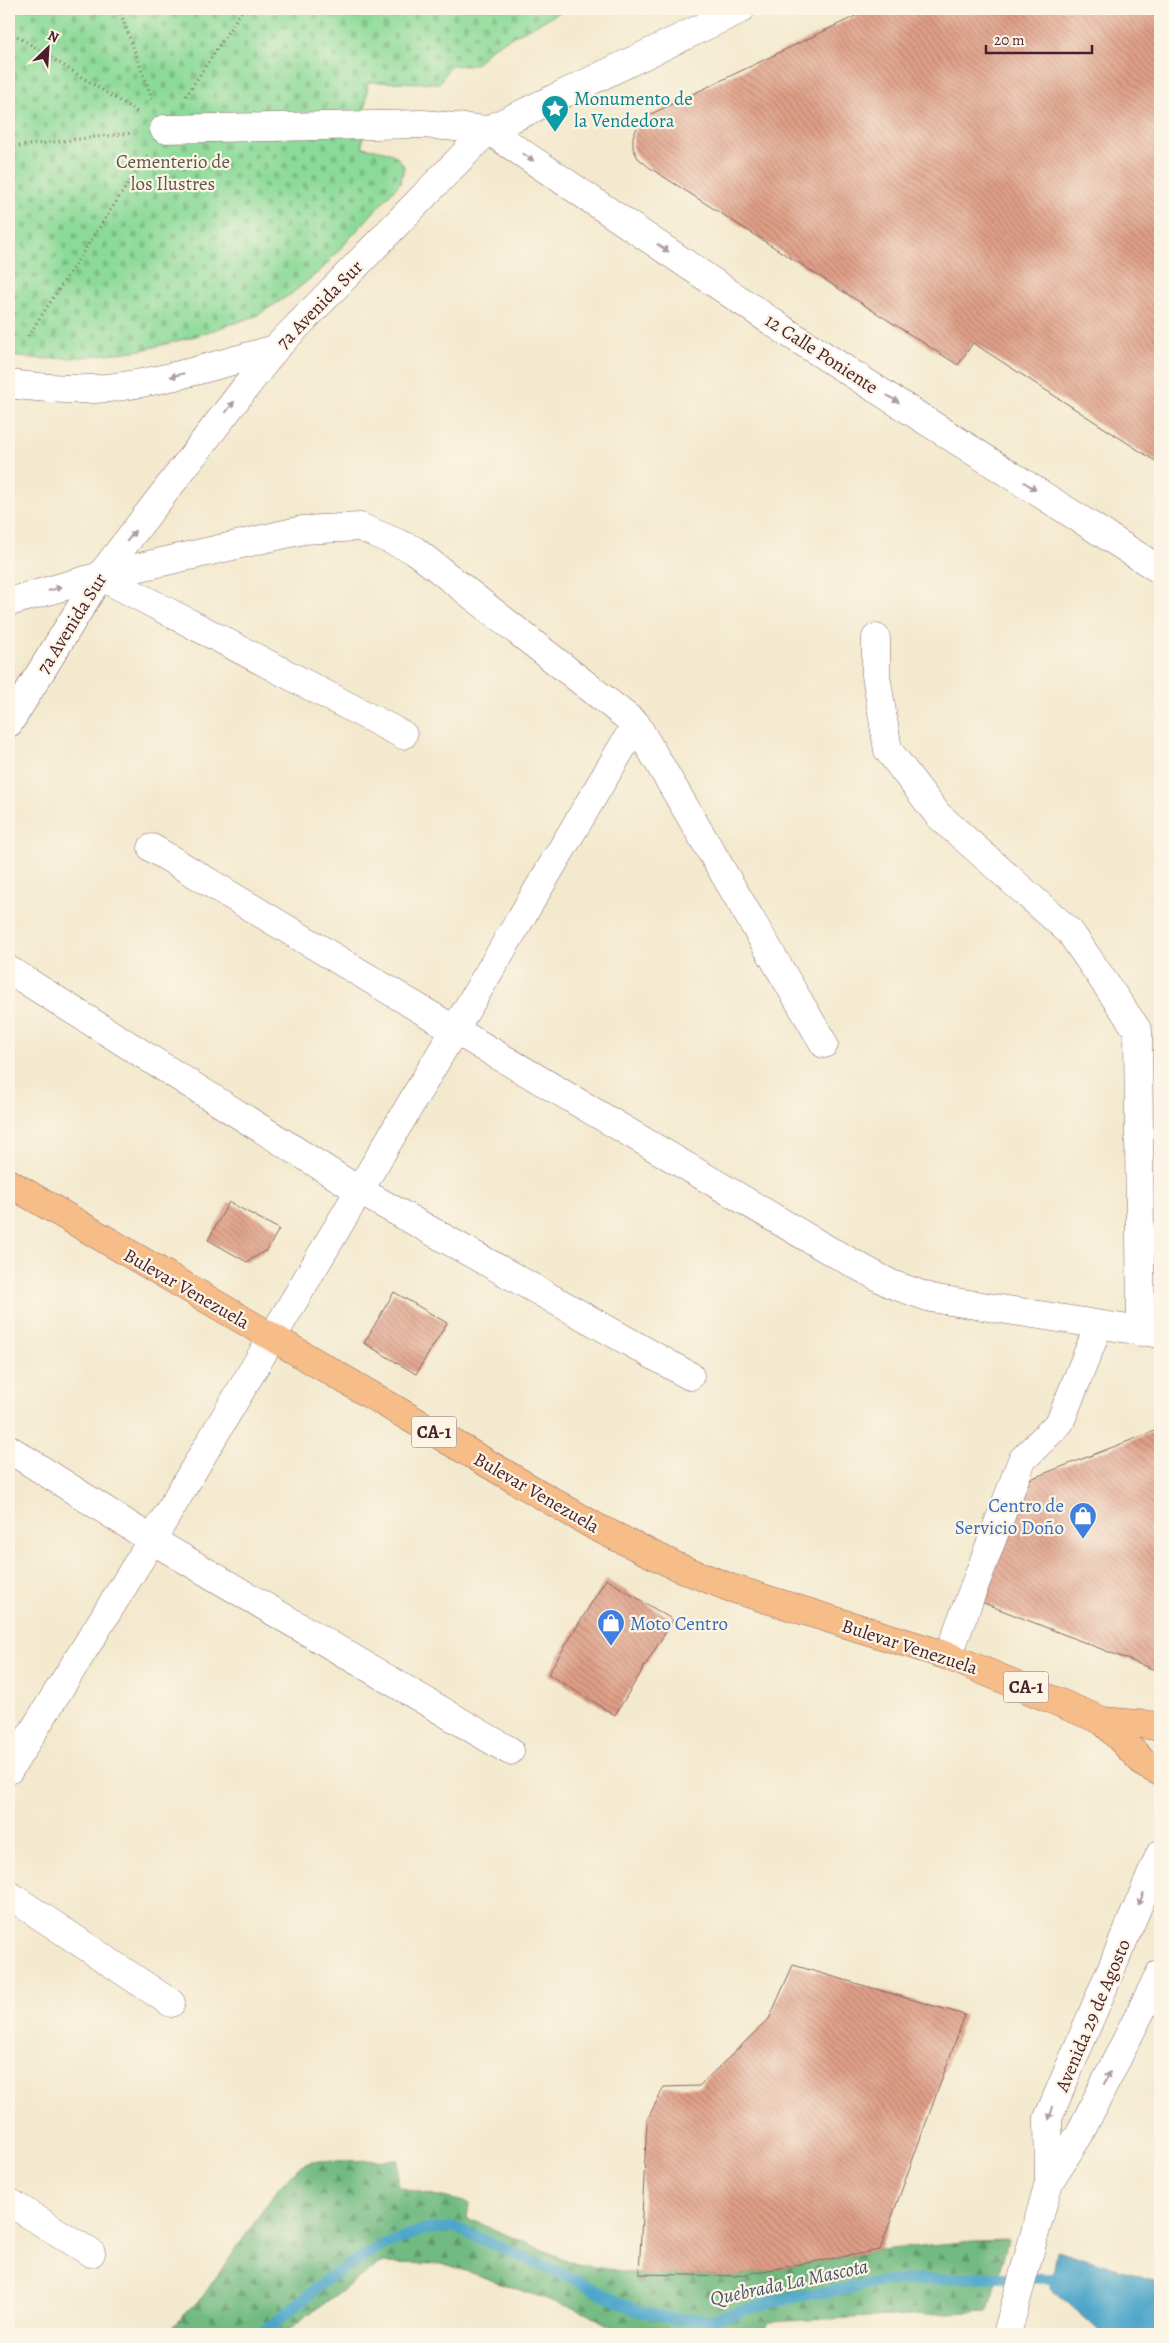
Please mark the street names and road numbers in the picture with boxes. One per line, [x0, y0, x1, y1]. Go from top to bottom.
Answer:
street label: 7a Avenida Sur [271, 255, 369, 355]
street label: 12 Calle Poniente [760, 307, 883, 400]
street label: 7a Avenida Sur [31, 568, 113, 679]
street label: Bulevar Venezuela [119, 1242, 254, 1336]
road number: CA-1 [412, 1416, 456, 1448]
street label: Bulevar Venezuela [469, 1446, 604, 1540]
street label: Bulevar Venezuela [838, 1613, 981, 1681]
road number: CA-1 [1004, 1671, 1048, 1702]
street label: Avenida 29 de Agosto [1049, 1935, 1137, 2097]

